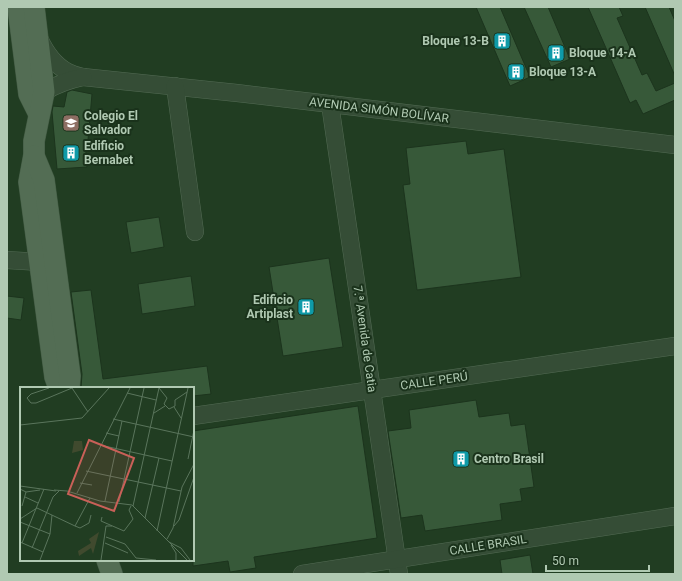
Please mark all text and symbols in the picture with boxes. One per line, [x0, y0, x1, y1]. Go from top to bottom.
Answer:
building icon: Bloque 13-B [492, 31, 512, 51]
place label: Bloque 13-B [422, 34, 489, 48]
building icon: Bloque 14-A [546, 43, 566, 63]
place label: Bloque 14-A [569, 46, 637, 60]
building icon: Bloque 13-A [506, 62, 526, 82]
place label: Bloque 13-A [529, 65, 597, 79]
street label: AVENIDA SIMÓN BOLÍVAR [308, 93, 450, 126]
place label: Colegio El Salvador [84, 109, 138, 137]
school or university icon: Colegio El Salvador [61, 113, 81, 133]
place label: Edificio Bernabet [84, 139, 133, 167]
building icon: Edificio Bernabet [61, 143, 81, 163]
street label: 7.ª Avenida de Catia [351, 285, 379, 393]
place label: Edificio Artiplast [246, 293, 293, 321]
building icon: Edificio Artiplast [296, 297, 316, 317]
street label: CALLE PERÚ [399, 368, 469, 393]
inset map [20, 387, 194, 561]
building icon: Centro Brasil [451, 449, 471, 469]
place label: Centro Brasil [474, 452, 544, 466]
street label: CALLE BRASIL [448, 532, 528, 558]
scale bar [546, 547, 649, 573]
text: 50 m [552, 554, 579, 568]

